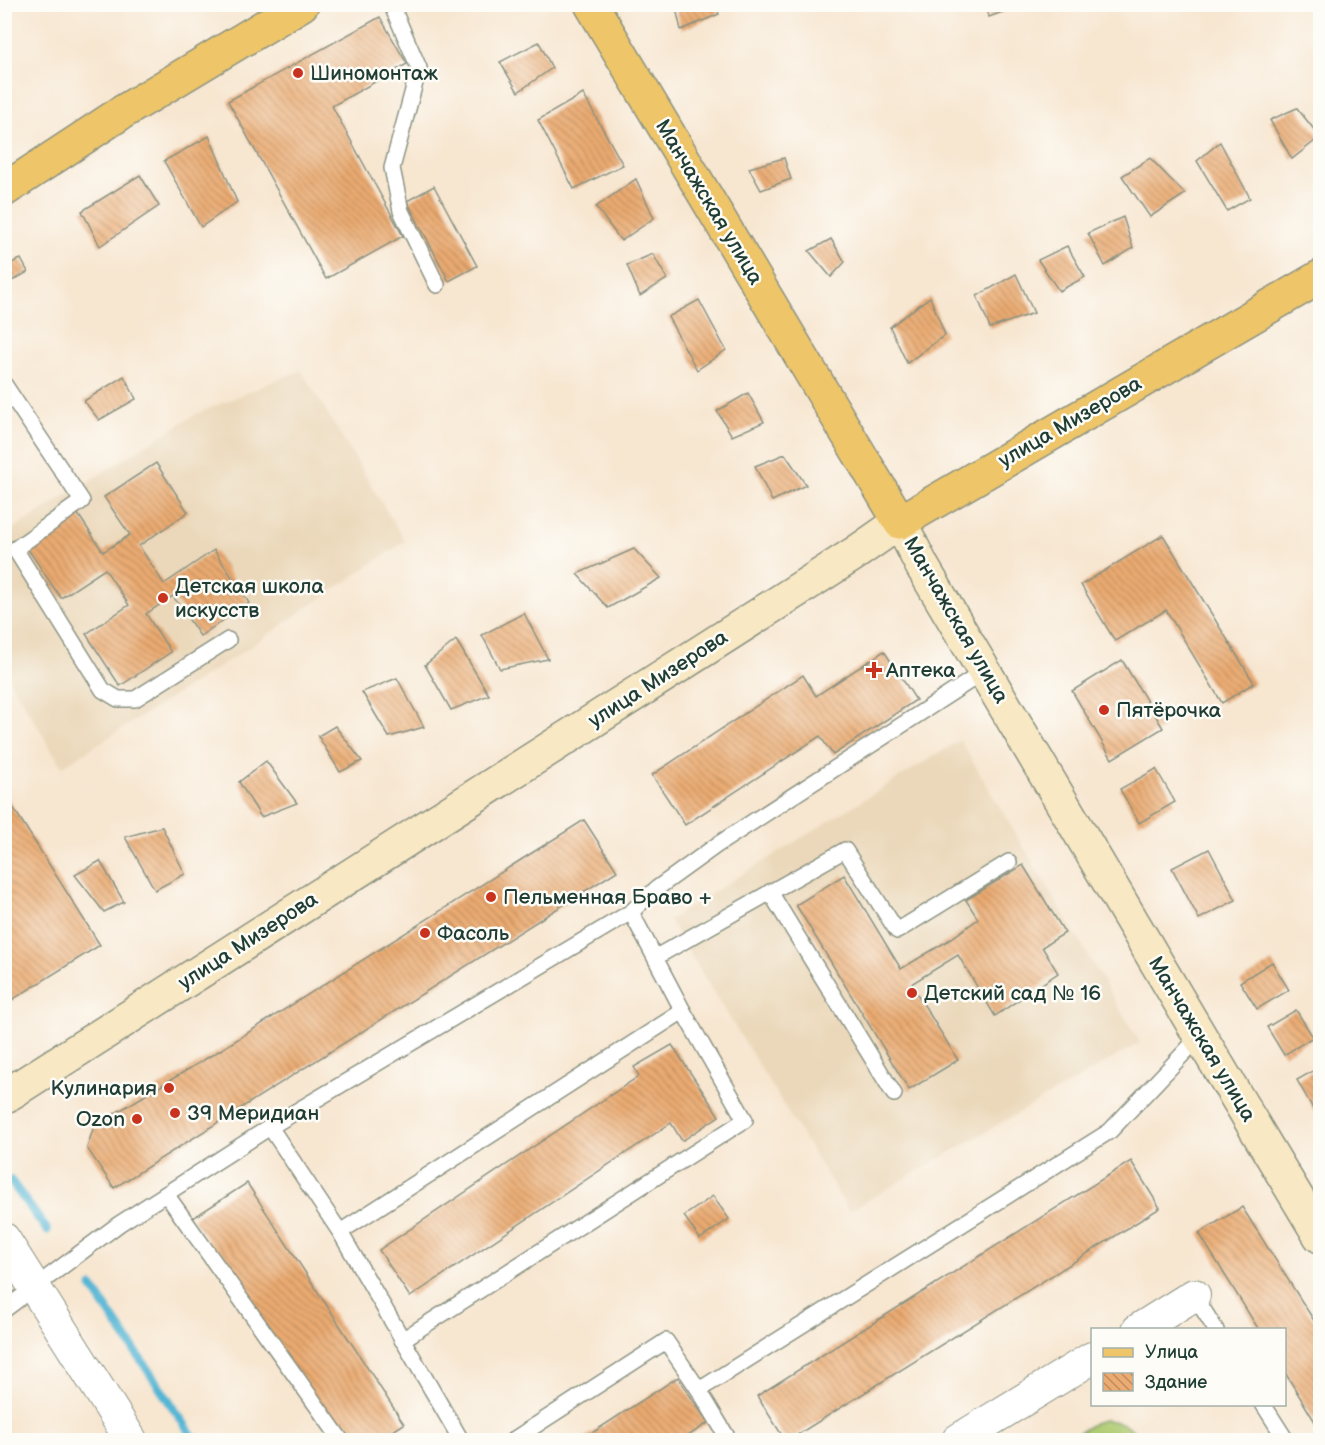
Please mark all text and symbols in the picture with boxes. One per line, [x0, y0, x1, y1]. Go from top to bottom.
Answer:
place label: Шиномонтаж [310, 61, 438, 86]
marker: Шиномонтаж [291, 66, 305, 80]
street label: Манчажская улица [650, 115, 769, 290]
street label: улица Мизерова [994, 371, 1146, 473]
street label: Манчажская улица [898, 532, 1014, 708]
place label: Детская школа искусств [175, 574, 324, 623]
marker: Детская школа искусств [156, 591, 170, 605]
street label: улица Мизерова [584, 624, 733, 733]
place label: Аптека [885, 658, 956, 683]
marker: Аптека [867, 663, 881, 677]
place label: Пятёрочка [1116, 698, 1222, 723]
marker: Пятёрочка [1097, 703, 1111, 717]
place label: Пельменная Браво + [503, 885, 712, 910]
street label: улица Мизерова [174, 886, 323, 995]
marker: Пельменная Браво + [484, 890, 498, 904]
place label: Фасоль [437, 921, 510, 946]
marker: Фасоль [418, 926, 432, 940]
street label: Манчажская улица [1143, 952, 1262, 1127]
place label: Детский сад № 16 [924, 981, 1101, 1006]
marker: Детский сад № 16 [905, 986, 919, 1000]
place label: Кулинария [51, 1076, 157, 1101]
marker: Кулинария [162, 1081, 176, 1095]
place label: 39 Меридиан [187, 1101, 319, 1126]
marker: 39 Меридиан [168, 1106, 182, 1120]
place label: Ozon [76, 1107, 125, 1132]
marker: Ozon [130, 1112, 144, 1126]
legend [1091, 1328, 1286, 1406]
text: Улица [1145, 1342, 1199, 1363]
text: Здание [1145, 1372, 1207, 1393]

